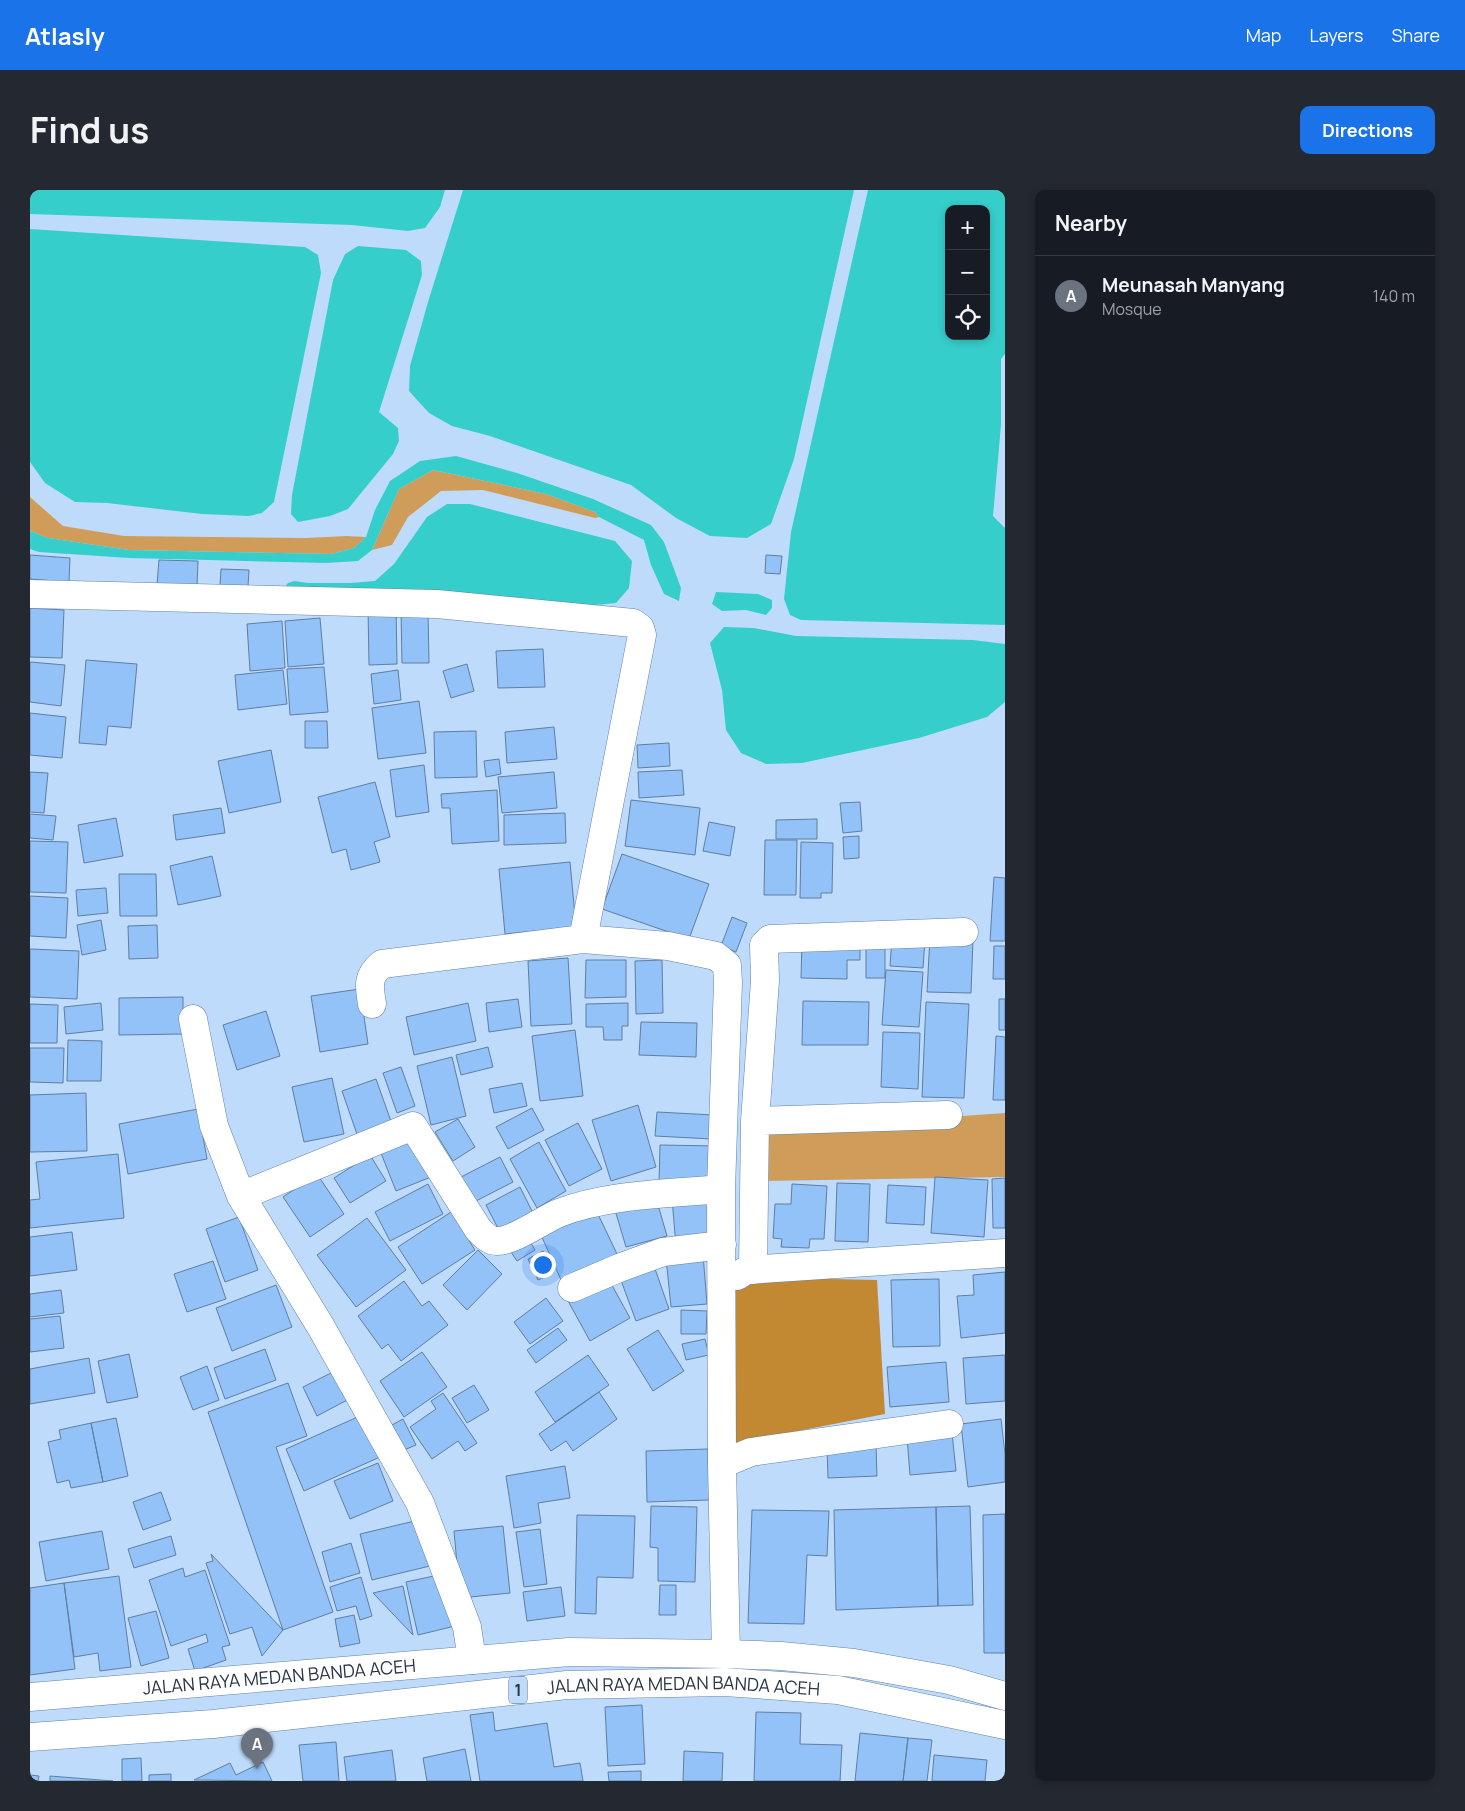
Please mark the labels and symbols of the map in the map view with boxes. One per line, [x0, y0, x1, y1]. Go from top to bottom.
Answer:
your location [530, 1252, 556, 1278]
street label: JALAN RAYA MEDAN BANDA ACEH [142, 1653, 417, 1700]
street label: JALAN RAYA MEDAN BANDA ACEH [545, 1670, 821, 1701]
road number: 1 [509, 1676, 527, 1704]
pin: A [241, 1728, 273, 1769]

